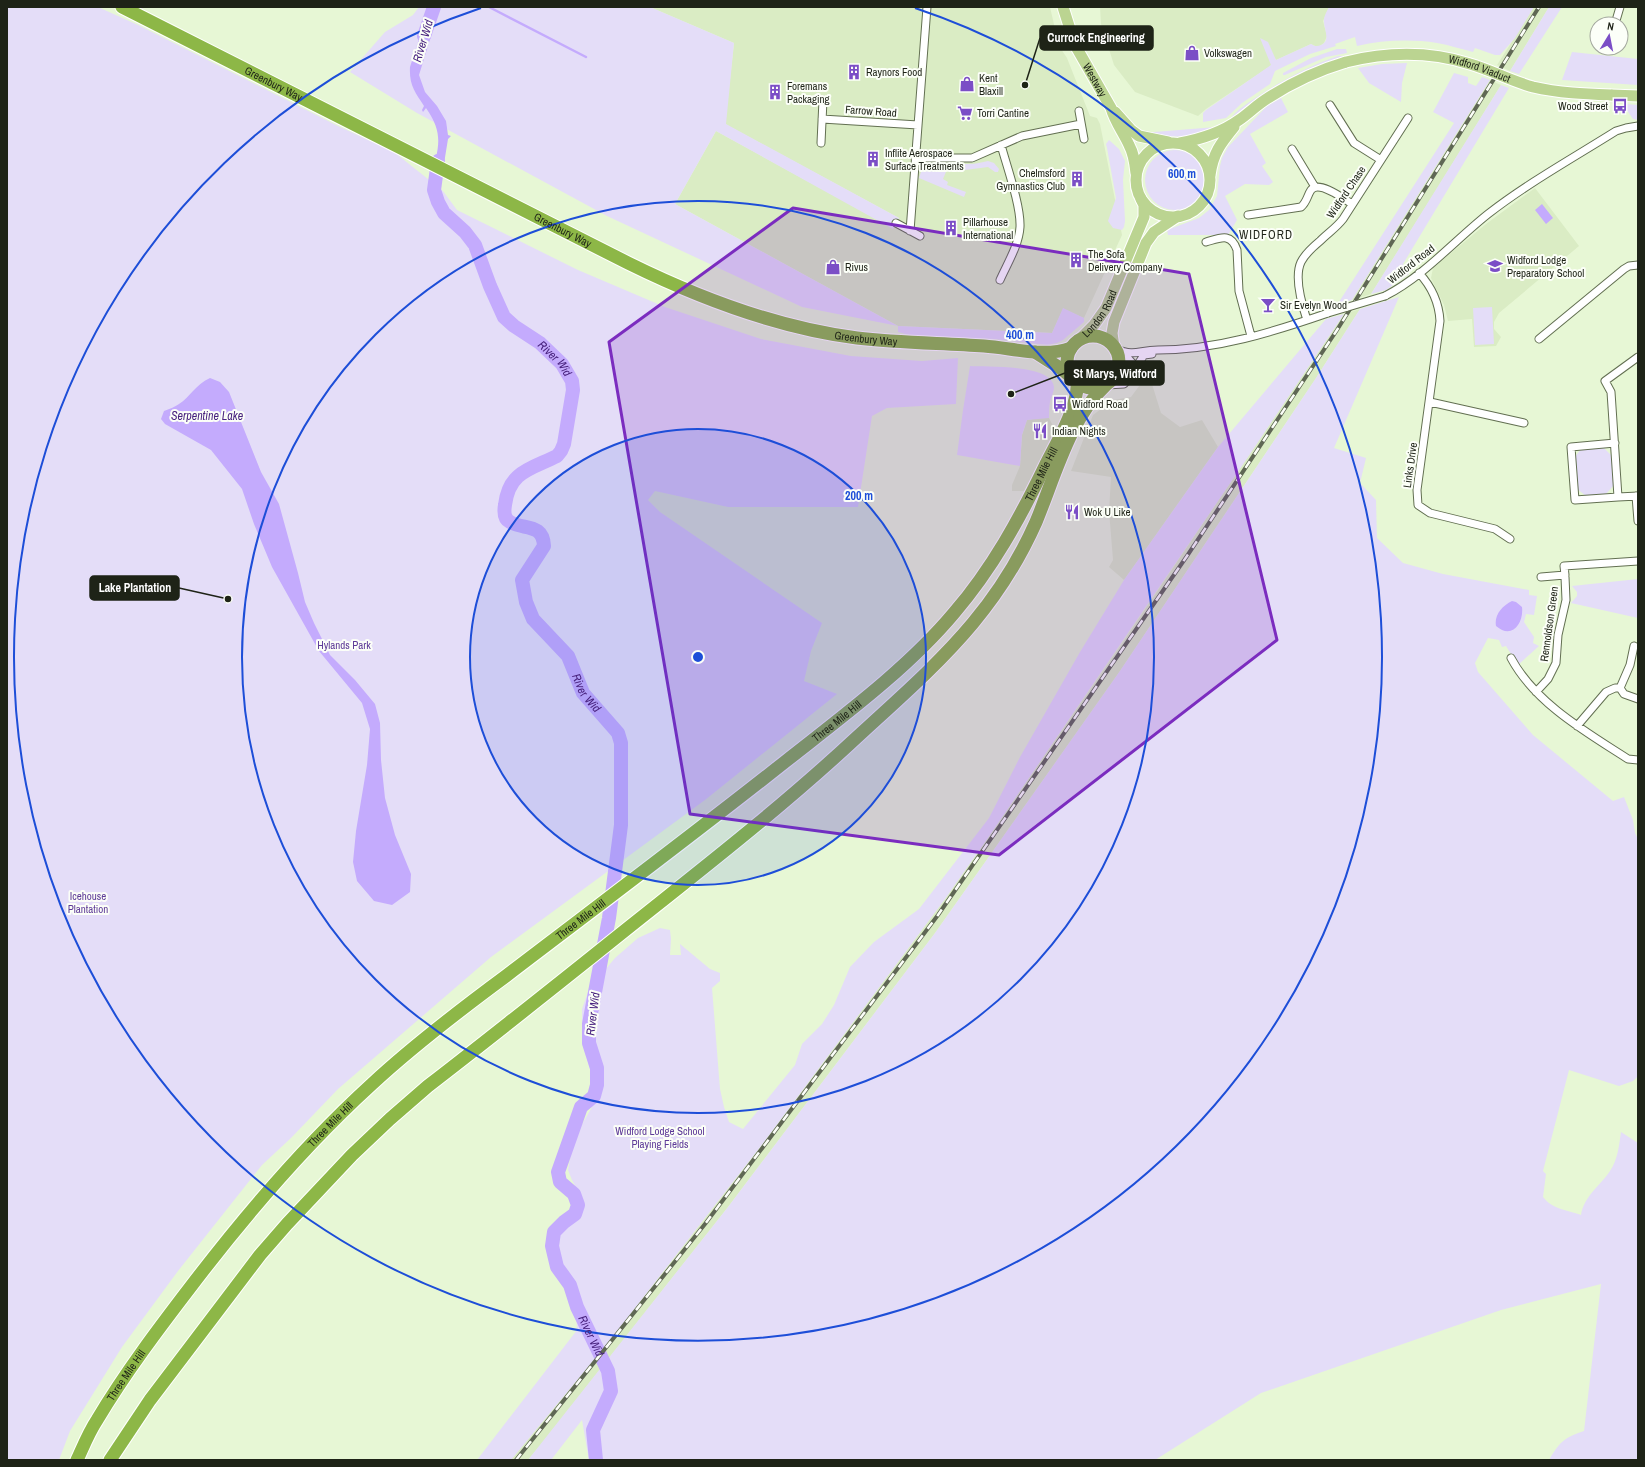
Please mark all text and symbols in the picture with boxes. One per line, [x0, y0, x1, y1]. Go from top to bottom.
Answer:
north arrow [1589, 16, 1629, 56]
water label: River Wid [409, 17, 437, 64]
text: N [1606, 19, 1615, 34]
callout: Currock Engineering [1040, 26, 1153, 50]
text: Currock Engineering [1047, 30, 1145, 46]
shop icon: Volkswagen [1183, 44, 1201, 62]
place label: Volkswagen [1204, 46, 1252, 60]
street label: Widford Viaduct [1447, 52, 1513, 86]
street label: Westway [1080, 61, 1110, 100]
street label: Greenbury Way [242, 63, 305, 104]
building icon: Raynors Food [845, 63, 863, 81]
place label: Raynors Food [866, 65, 922, 79]
place label: Kent Blaxill [979, 71, 1003, 98]
shop icon: Kent Blaxill [958, 75, 976, 93]
place label: Foremans Packaging [787, 79, 830, 106]
building icon: Foremans Packaging [766, 83, 784, 101]
bus stop icon: Wood Street [1611, 97, 1629, 115]
place label: Wood Street [1558, 99, 1608, 113]
street label: Farrow Road [845, 102, 897, 120]
supermarket icon: Torri Cantine [956, 104, 974, 122]
place label: Torri Cantine [977, 106, 1029, 120]
place label: Inflite Aerospace Surface Treatments [885, 146, 964, 173]
building icon: Inflite Aerospace Surface Treatments [864, 150, 882, 168]
street label: Widford Chase [1323, 163, 1369, 221]
place label: Chelmsford Gymnastics Club [996, 166, 1065, 193]
text: 600 m [1168, 166, 1196, 182]
building icon: Chelmsford Gymnastics Club [1068, 170, 1086, 188]
street label: Greenbury Way [532, 210, 594, 251]
place label: Pillarhouse International [963, 215, 1013, 242]
building icon: Pillarhouse International [942, 219, 960, 237]
district label: WIDFORD [1239, 227, 1293, 243]
street label: Widford Road [1385, 241, 1437, 287]
place label: The Sofa Delivery Company [1088, 247, 1163, 274]
building icon: The Sofa Delivery Company [1067, 251, 1085, 269]
place label: Widford Lodge Preparatory School [1507, 253, 1584, 280]
school or university icon: Widford Lodge Preparatory School [1486, 257, 1504, 275]
shop icon: Rivus [824, 258, 842, 276]
place label: Rivus [845, 260, 869, 274]
street label: London Road [1079, 288, 1120, 340]
bar icon: Sir Evelyn Wood [1259, 296, 1277, 314]
place label: Sir Evelyn Wood [1280, 298, 1347, 312]
text: 400 m [1006, 327, 1034, 343]
street label: Greenbury Way [833, 328, 898, 348]
water label: River Wid [534, 337, 576, 380]
callout: St Marys, Widford [1065, 361, 1164, 385]
text: St Marys, Widford [1073, 366, 1157, 382]
bus stop icon: Widford Road [1051, 395, 1069, 413]
place label: Widford Road [1072, 397, 1128, 411]
water label: Serpentine Lake [171, 408, 244, 424]
restaurant icon: Indian Nights [1031, 422, 1049, 440]
place label: Indian Nights [1052, 424, 1106, 438]
street label: Links Drive [1400, 441, 1420, 489]
street label: Three Mile Hill [1022, 445, 1061, 504]
text: 200 m [845, 488, 873, 504]
restaurant icon: Wok U Like [1063, 503, 1081, 521]
place label: Wok U Like [1084, 505, 1130, 519]
callout: Lake Plantation [90, 576, 179, 600]
text: Lake Plantation [99, 580, 171, 596]
street label: Rennoldson Green [1537, 586, 1561, 662]
park label: Hylands Park [317, 638, 371, 652]
centre of rings [691, 650, 705, 664]
water label: River Wid [568, 671, 605, 716]
street label: Three Mile Hill [809, 697, 864, 745]
park label: Icehouse Plantation [68, 889, 108, 916]
street label: Three Mile Hill [553, 896, 608, 943]
water label: River Wid [582, 991, 604, 1037]
street label: Three Mile Hill [305, 1099, 356, 1150]
park label: Widford Lodge School Playing Fields [615, 1124, 705, 1151]
water label: River Wid [574, 1313, 608, 1359]
street label: Three Mile Hill [104, 1347, 148, 1404]

